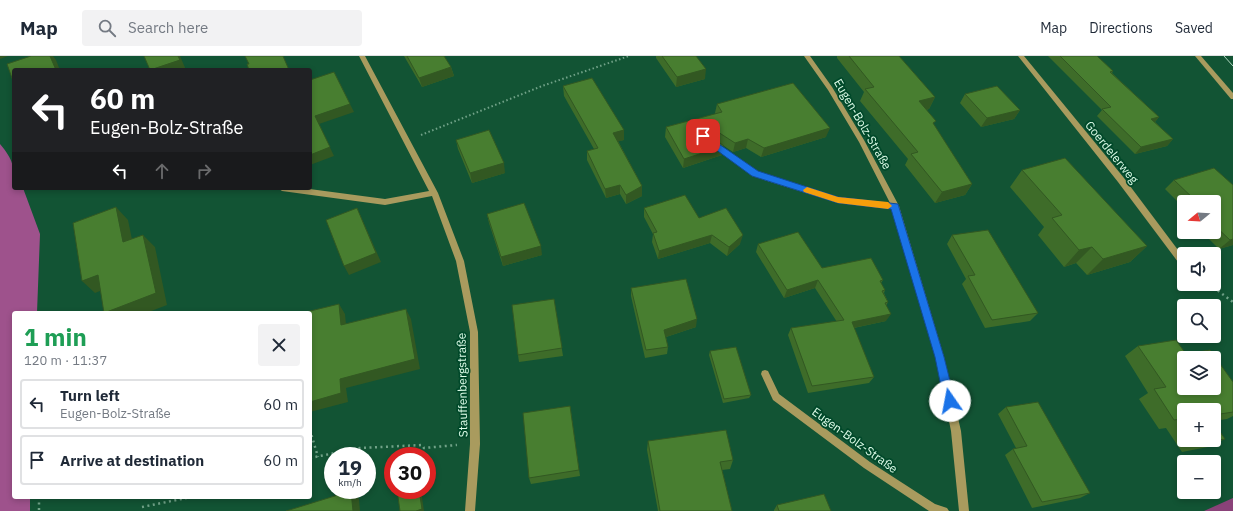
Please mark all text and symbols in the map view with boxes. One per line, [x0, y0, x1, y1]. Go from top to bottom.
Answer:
search box [82, 10, 362, 46]
text: Map [20, 16, 58, 40]
icon: search [96, 17, 118, 39]
text: Search here [128, 18, 208, 37]
text: Map [1040, 19, 1067, 37]
text: Directions [1089, 19, 1153, 37]
text: Saved [1175, 19, 1213, 37]
street label: Eugen-Bolz-Straße [831, 76, 895, 172]
text: 60 m [90, 80, 155, 117]
icon: left [24, 84, 76, 136]
text: Eugen-Bolz-Straße [90, 116, 243, 139]
street label: Goerdelerweg [1082, 118, 1142, 187]
pin [686, 119, 720, 153]
icon: arrive [692, 125, 714, 147]
icon: left [109, 160, 131, 182]
icon: ahead [151, 160, 173, 182]
icon: right [193, 160, 215, 182]
north arrow [1177, 195, 1221, 239]
map controls [1177, 195, 1221, 499]
button: sound [1177, 247, 1221, 291]
button: search [1177, 299, 1221, 343]
text: 1 min [24, 321, 87, 353]
button: close [258, 324, 300, 366]
street label: Stauffenbergstraße [454, 332, 470, 437]
button: layers [1177, 351, 1221, 395]
text: 120 m · 11:37 [24, 352, 107, 369]
position arrow [929, 380, 971, 422]
text: Turn left [60, 386, 120, 405]
icon: left [26, 393, 48, 415]
text: 60 m [263, 395, 298, 414]
button: + [1177, 403, 1221, 447]
street label: Eugen-Bolz-Straße [809, 404, 901, 476]
text: Eugen-Bolz-Straße [60, 405, 171, 422]
speed limit sign: 30 [384, 447, 436, 499]
icon: arrive [26, 449, 48, 471]
text: Arrive at destination [60, 451, 204, 470]
text: 60 m [263, 451, 298, 470]
text: 19 [338, 454, 362, 481]
button: − [1177, 455, 1221, 499]
text: km/h [338, 476, 362, 489]

